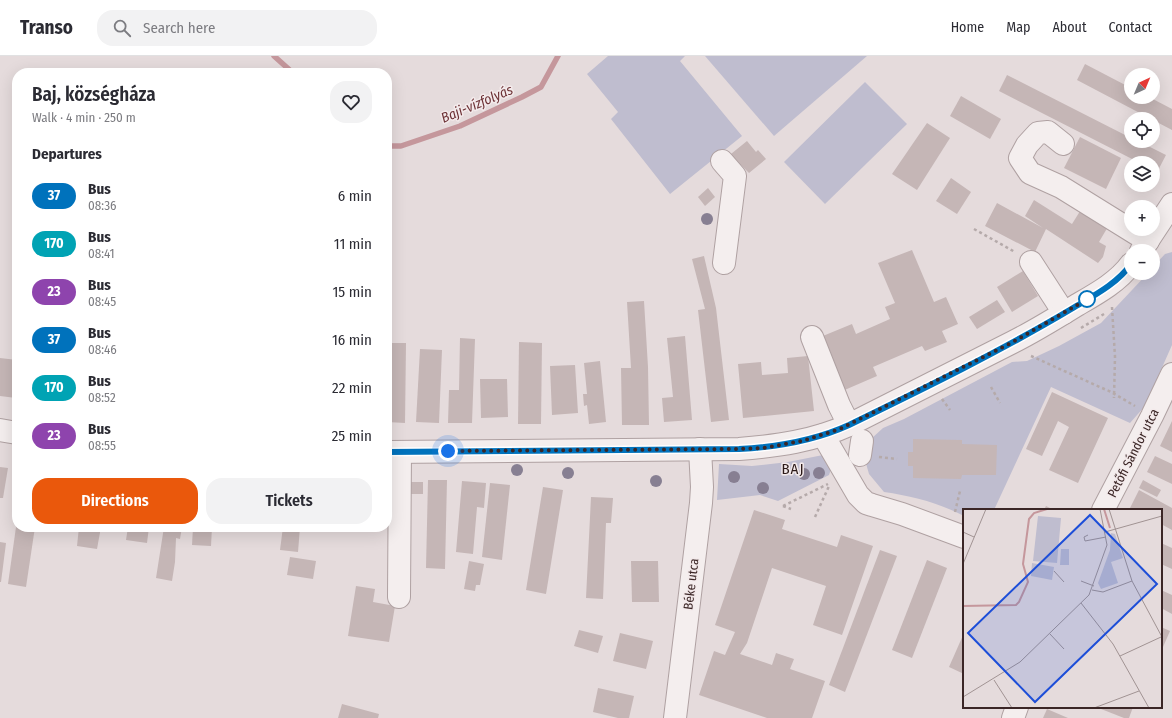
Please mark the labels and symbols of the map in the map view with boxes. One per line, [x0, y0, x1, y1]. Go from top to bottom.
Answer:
north arrow [1124, 68, 1160, 104]
water label: Baji-vízfolyás [439, 81, 516, 127]
unlabelled marker [1078, 290, 1096, 308]
street label: Petőfi Sándor utca [1104, 406, 1162, 500]
your location [438, 441, 458, 461]
district label: BAJ [781, 460, 805, 478]
inset map [963, 509, 1162, 708]
street label: Béke utca [680, 557, 702, 611]

